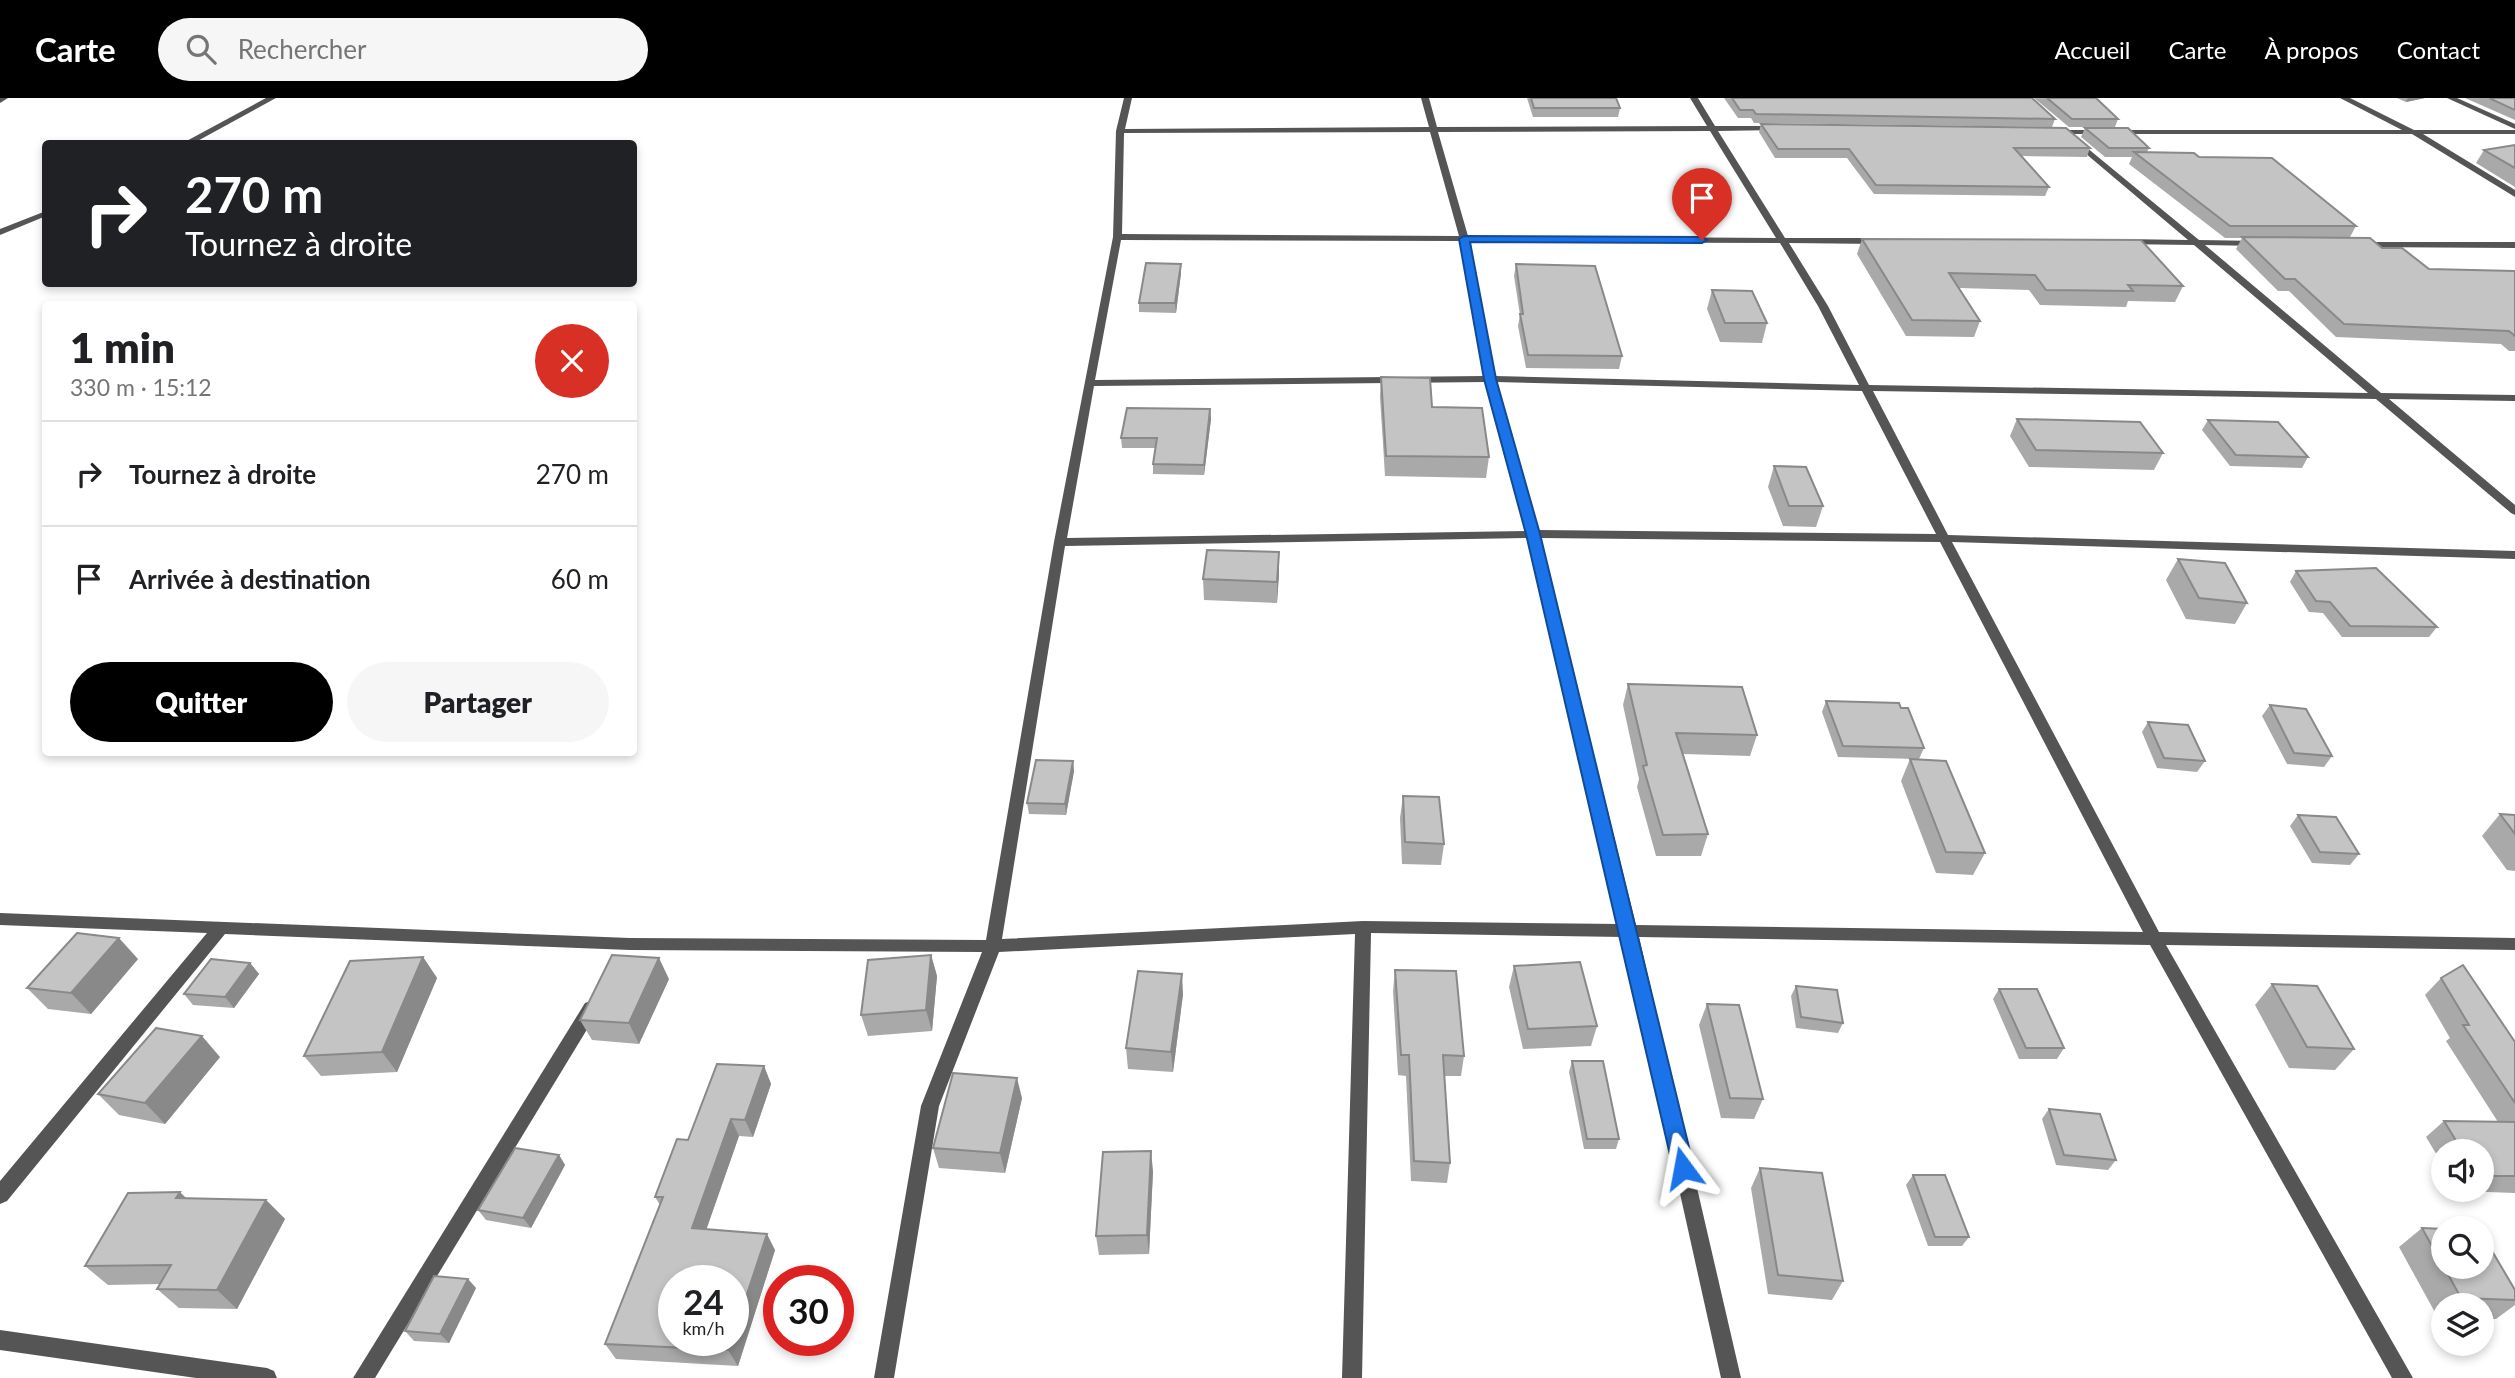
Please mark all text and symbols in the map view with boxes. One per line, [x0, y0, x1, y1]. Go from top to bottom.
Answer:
search box [158, 18, 648, 81]
text: Carte [35, 29, 116, 69]
icon: search [182, 30, 220, 68]
text: Rechercher [238, 33, 367, 65]
text: Accueil [2054, 35, 2130, 64]
text: Carte [2168, 35, 2226, 64]
text: À propos [2264, 35, 2359, 64]
text: Contact [2397, 35, 2480, 64]
text: 270 m [185, 165, 323, 223]
icon: right [70, 168, 161, 259]
pin [1672, 168, 1732, 240]
icon: arrive [1683, 179, 1721, 217]
text: Tournez à droite [185, 224, 412, 263]
text: 1 min [70, 322, 175, 372]
button: close [535, 324, 609, 398]
text: 330 m · 15:12 [70, 373, 212, 401]
icon: right [70, 455, 108, 493]
text: Tournez à droite [129, 458, 316, 490]
text: 270 m [536, 458, 609, 490]
icon: arrive [70, 560, 108, 598]
text: Arrivée à destination [129, 563, 371, 595]
text: 60 m [551, 563, 609, 595]
button: Quitter [70, 662, 333, 742]
button: Partager [347, 662, 609, 742]
position arrow [1646, 1131, 1720, 1205]
map controls [2431, 1139, 2494, 1356]
button: sound [2431, 1139, 2494, 1202]
button: search [2431, 1216, 2494, 1279]
speed limit sign: 30 [763, 1265, 854, 1356]
text: 24 [683, 1280, 724, 1322]
button: layers [2431, 1293, 2494, 1356]
text: km/h [682, 1317, 725, 1339]

